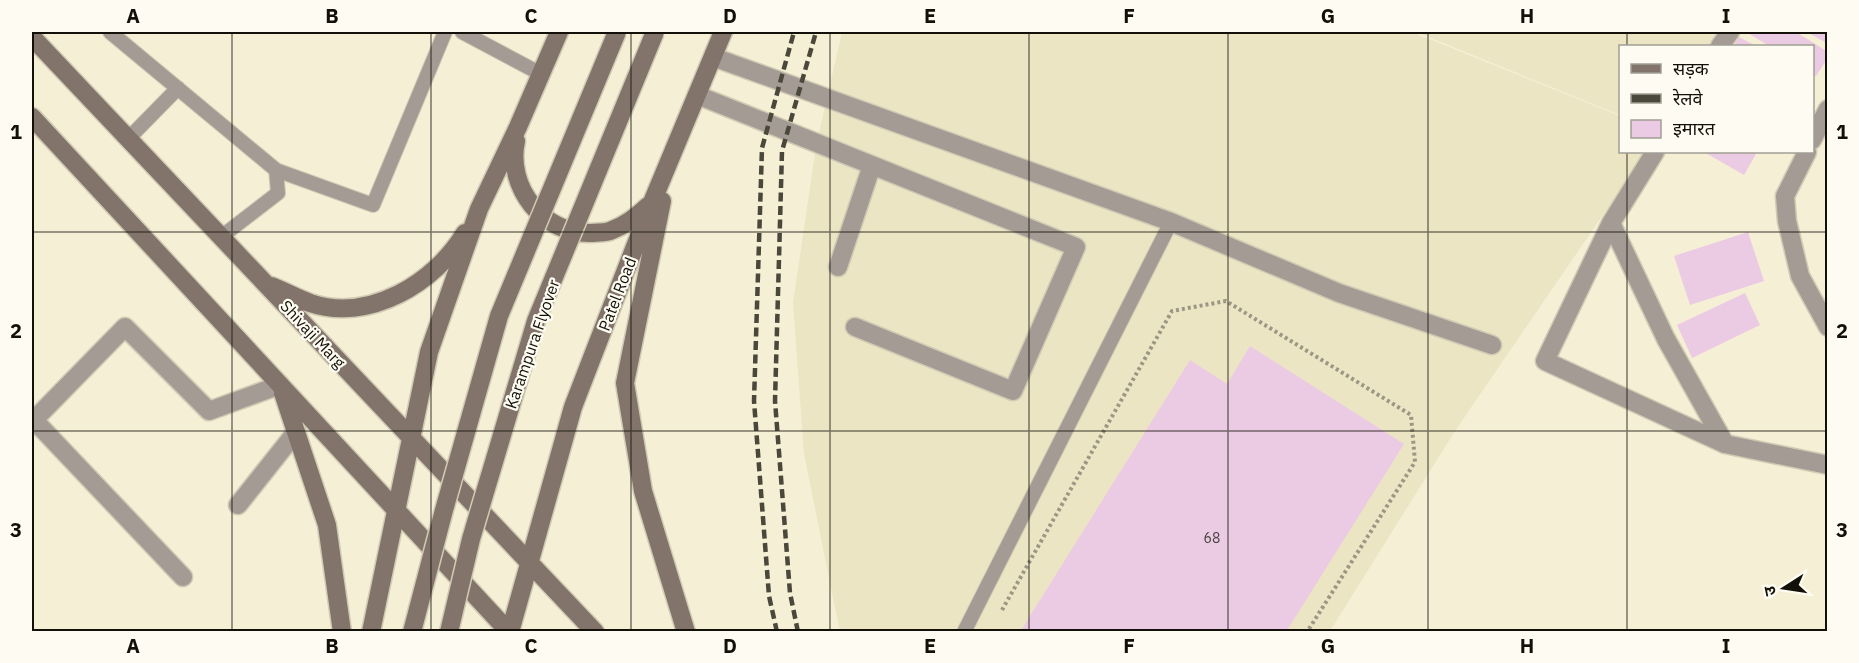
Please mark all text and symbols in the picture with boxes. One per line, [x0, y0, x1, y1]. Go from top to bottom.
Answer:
text: A [126, 2, 140, 29]
text: B [325, 2, 339, 29]
text: C [524, 2, 538, 29]
text: D [723, 2, 737, 29]
text: E [924, 2, 936, 29]
text: F [1123, 2, 1135, 29]
text: G [1321, 2, 1335, 29]
text: H [1520, 2, 1534, 29]
text: I [1722, 2, 1730, 29]
legend [1619, 45, 1814, 153]
text: सड़क [1673, 57, 1710, 80]
text: रेलवे [1672, 87, 1704, 110]
text: इमारत [1673, 117, 1716, 140]
text: 1 [10, 118, 22, 145]
text: 1 [1836, 118, 1848, 145]
street label: Patel Road [594, 254, 640, 334]
street label: Karampura Flyover [500, 277, 564, 411]
street label: Shivaji Marg [276, 296, 350, 373]
text: 2 [10, 317, 22, 344]
text: 2 [1836, 317, 1848, 344]
text: 3 [10, 516, 22, 543]
text: 3 [1836, 516, 1848, 543]
house number: 68 [1204, 529, 1220, 547]
north arrow [1754, 558, 1814, 618]
text: उ [1758, 584, 1780, 598]
text: A [126, 632, 140, 659]
text: B [325, 632, 339, 659]
text: C [524, 632, 538, 659]
text: D [723, 632, 737, 659]
text: E [924, 632, 936, 659]
text: F [1123, 632, 1135, 659]
text: G [1321, 632, 1335, 659]
text: H [1520, 632, 1534, 659]
text: I [1722, 632, 1730, 659]

